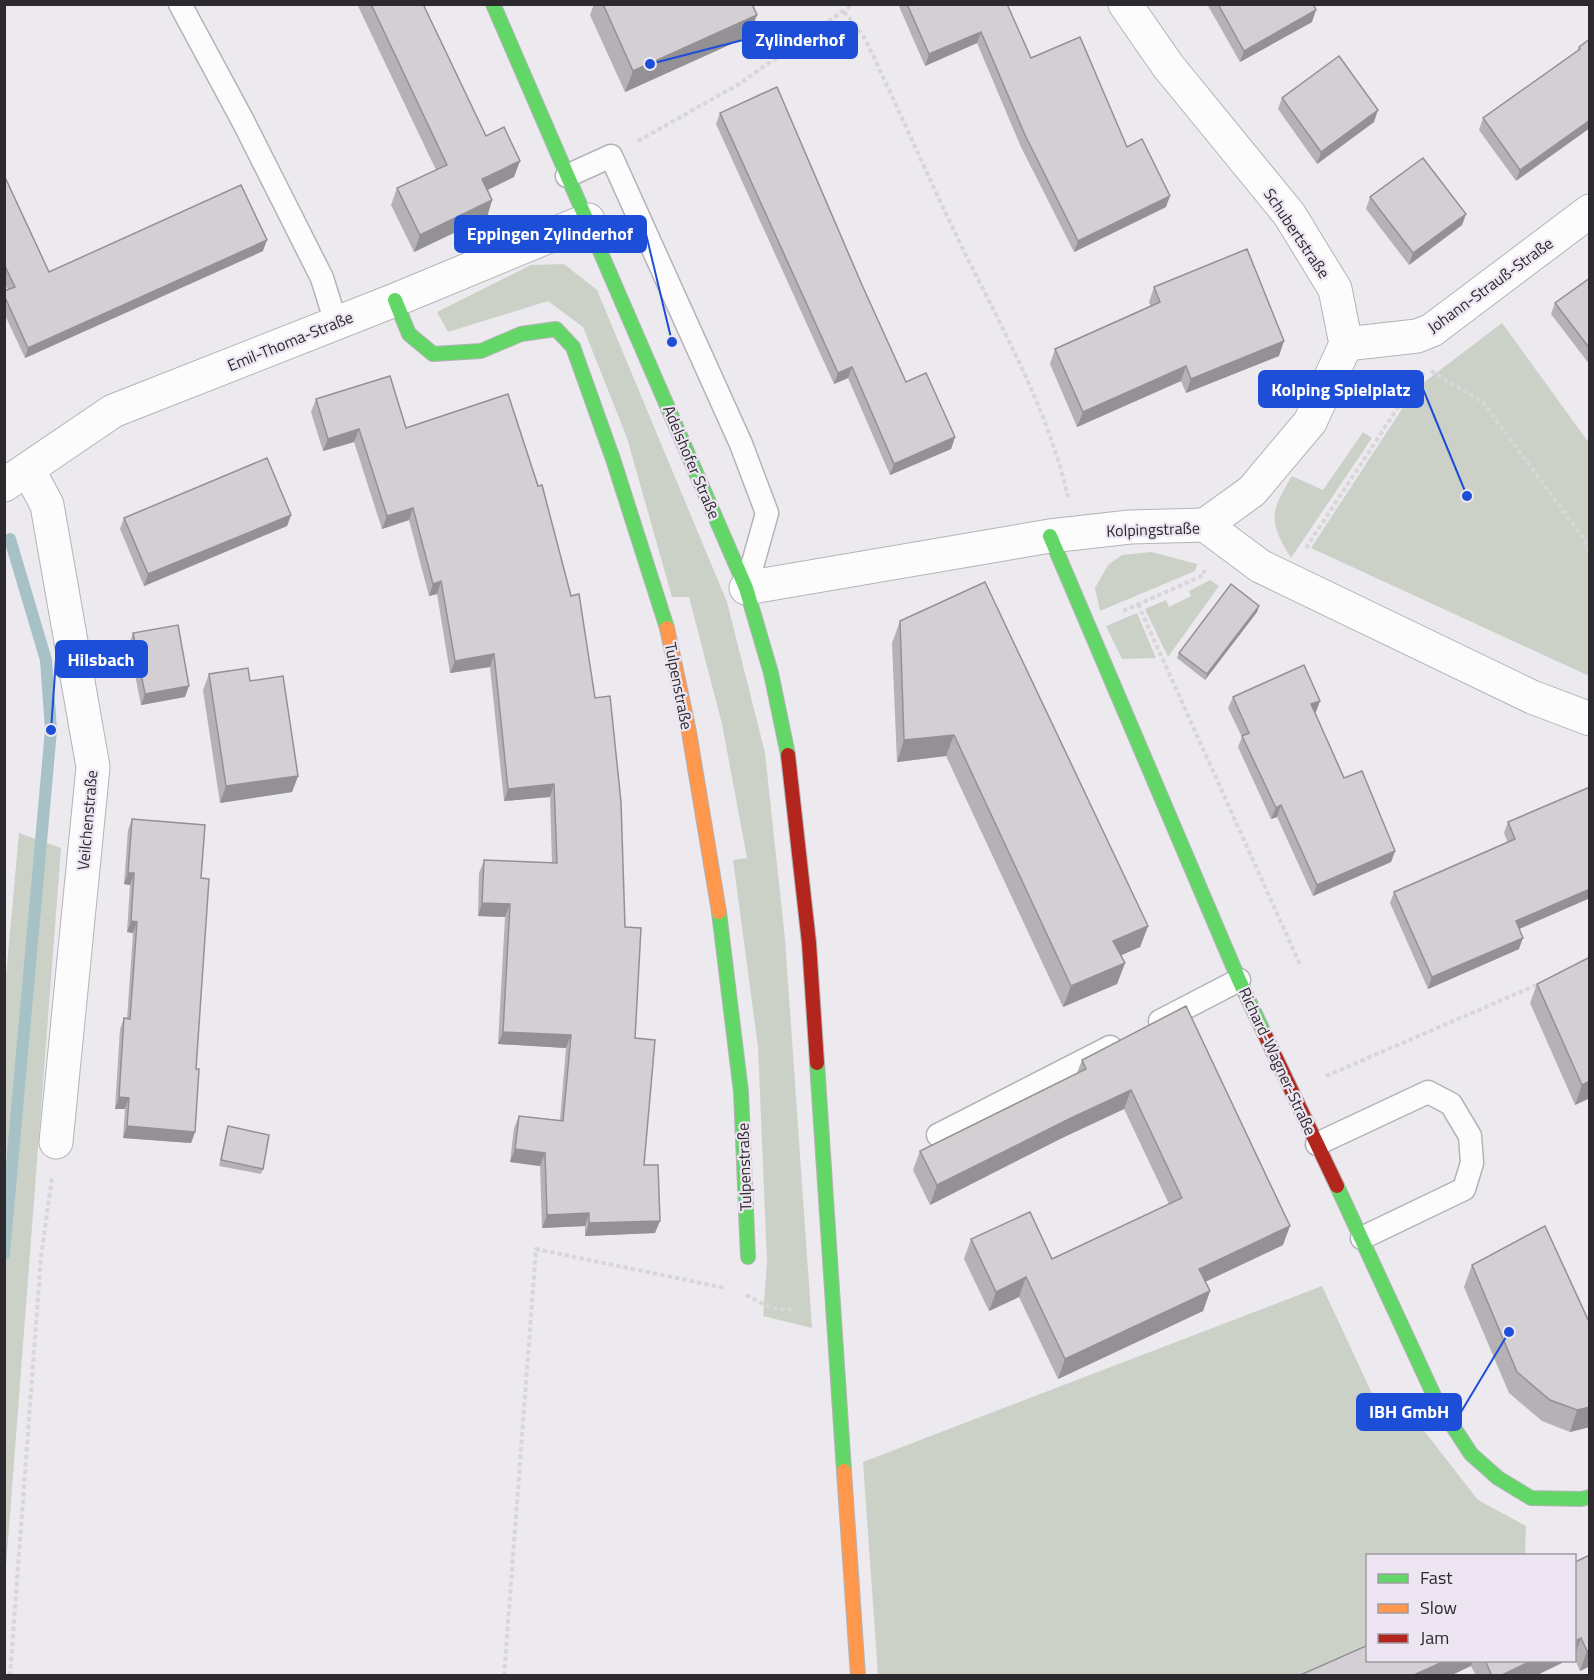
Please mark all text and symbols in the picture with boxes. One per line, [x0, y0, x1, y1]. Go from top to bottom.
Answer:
callout: Zylinderhof [743, 22, 857, 58]
text: Zylinderhof [755, 26, 845, 53]
street label: Schubertstraße [1258, 183, 1336, 283]
callout: Eppingen Zylinderhof [455, 216, 646, 252]
text: Eppingen Zylinderhof [467, 220, 634, 247]
street label: Johann-Strauß-Straße [1422, 231, 1558, 339]
street label: Emil-Thoma-Straße [223, 305, 357, 377]
callout: Kolping Spielplatz [1259, 371, 1423, 407]
text: Kolping Spielplatz [1271, 376, 1411, 403]
street label: Adelshofer Straße [657, 401, 727, 523]
street label: Kolpingstraße [1106, 515, 1200, 543]
street label: Tulpenstraße [659, 640, 699, 732]
callout: Hilsbach [56, 641, 147, 677]
text: Hilsbach [67, 646, 135, 673]
street label: Veilchenstraße [71, 769, 103, 871]
street label: Richard-Wagner-Straße [1233, 983, 1323, 1139]
street label: Tulpenstraße [730, 1123, 758, 1211]
callout: IBH GmbH [1357, 1394, 1461, 1430]
text: IBH GmbH [1369, 1398, 1449, 1425]
legend [1366, 1554, 1576, 1662]
text: Fast [1420, 1564, 1453, 1591]
text: Slow [1420, 1594, 1457, 1621]
text: Jam [1420, 1624, 1449, 1651]

